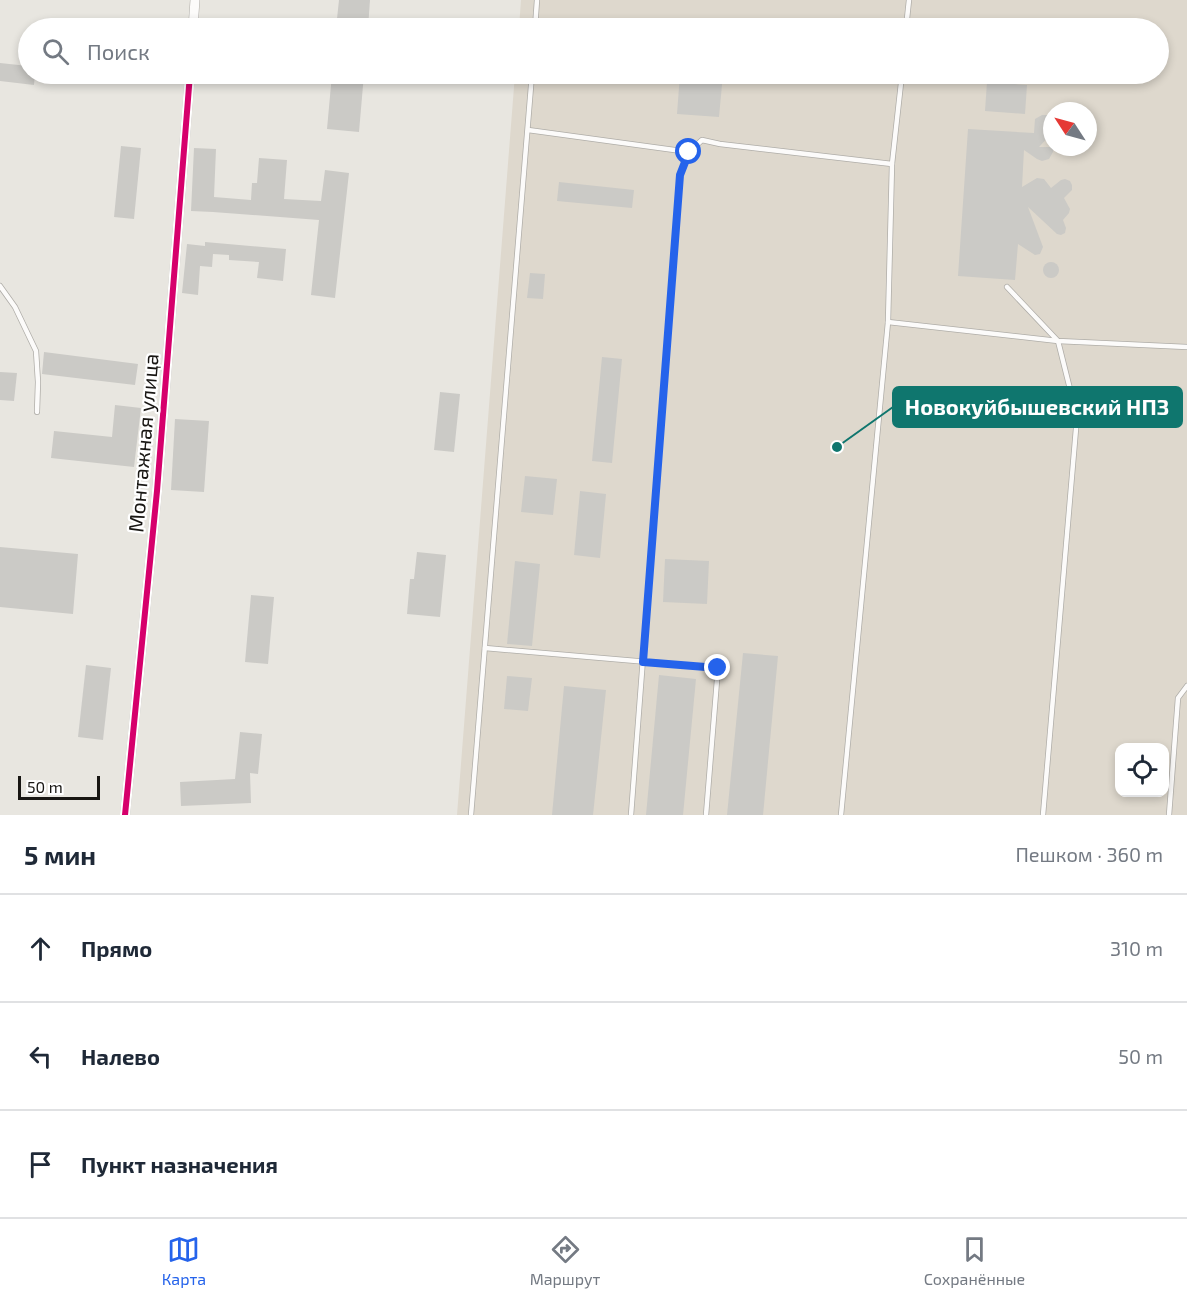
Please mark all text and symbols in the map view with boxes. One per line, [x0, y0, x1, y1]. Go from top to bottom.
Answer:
search box [18, 18, 1169, 84]
icon: search [39, 35, 72, 68]
text: Поиск [87, 38, 150, 64]
north arrow [1043, 102, 1097, 156]
route start [675, 138, 701, 164]
street label: Монтажная улица [122, 352, 164, 534]
callout: Новокуйбышевский НПЗ [893, 387, 1182, 427]
text: Новокуйбышевский НПЗ [905, 393, 1169, 419]
route end [704, 654, 730, 680]
map controls [1115, 743, 1169, 797]
button: locate [1115, 743, 1169, 797]
scale bar [18, 773, 100, 800]
text: 50 m [27, 777, 63, 796]
text: 5 мин [24, 839, 96, 870]
text: Пешком · 360 m [1015, 842, 1163, 866]
icon: ahead [24, 932, 57, 965]
text: Прямо [81, 935, 152, 961]
text: 310 m [1110, 936, 1163, 960]
icon: left [24, 1040, 57, 1073]
text: Налево [81, 1043, 160, 1069]
text: 50 m [1118, 1044, 1163, 1068]
icon: arrive [24, 1148, 57, 1181]
text: Пункт назначения [81, 1151, 278, 1177]
tab: Карта [162, 1233, 206, 1288]
tab: Маршрут [530, 1233, 600, 1288]
tab: Сохранённые [924, 1233, 1025, 1288]

